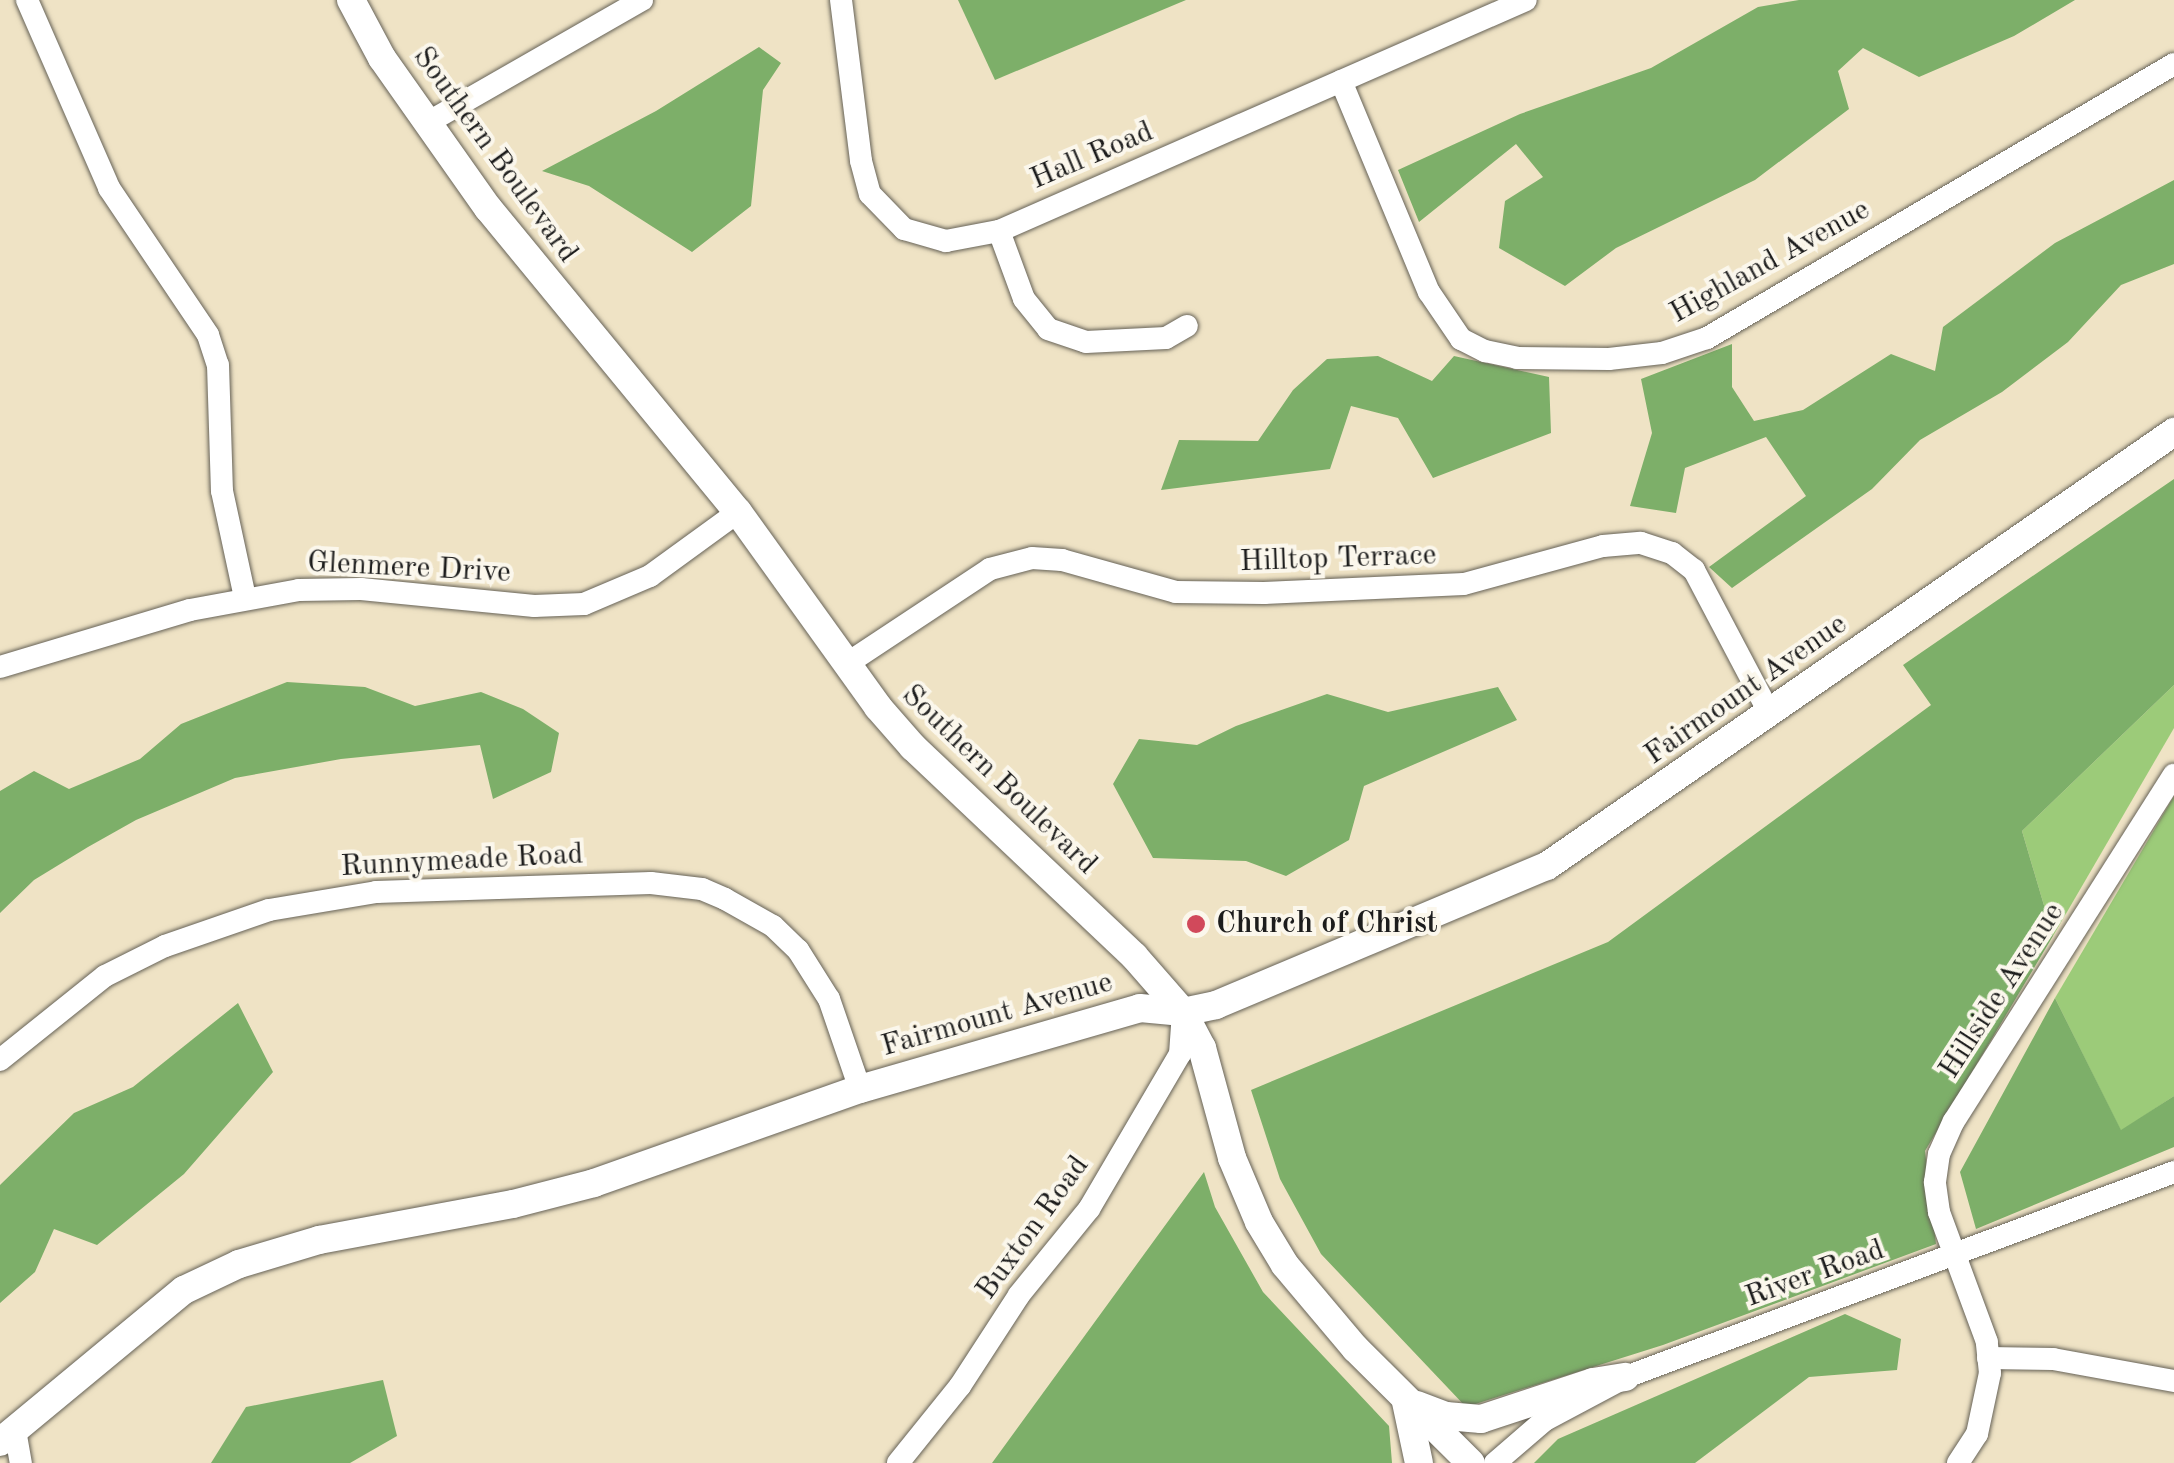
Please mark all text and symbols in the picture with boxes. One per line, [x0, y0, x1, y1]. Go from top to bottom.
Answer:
street label: Southern Boulevard [405, 40, 585, 270]
street label: Hall Road [1025, 114, 1159, 198]
street label: Highland Avenue [1664, 192, 1876, 332]
street label: Hilltop Terrace [1239, 538, 1437, 580]
street label: Glenmere Drive [306, 545, 512, 591]
street label: Fairmount Avenue [1638, 607, 1854, 773]
street label: Southern Boulevard [894, 677, 1104, 883]
street label: Runnymeade Road [340, 837, 584, 885]
street label: Hillside Avenue [1932, 896, 2072, 1086]
place label: Church of Christ [1216, 906, 1438, 942]
marker: Church of Christ [1185, 913, 1207, 935]
street label: Fairmount Avenue [877, 965, 1117, 1065]
street label: Buxton Road [969, 1149, 1097, 1307]
street label: River Road [1741, 1232, 1889, 1316]

